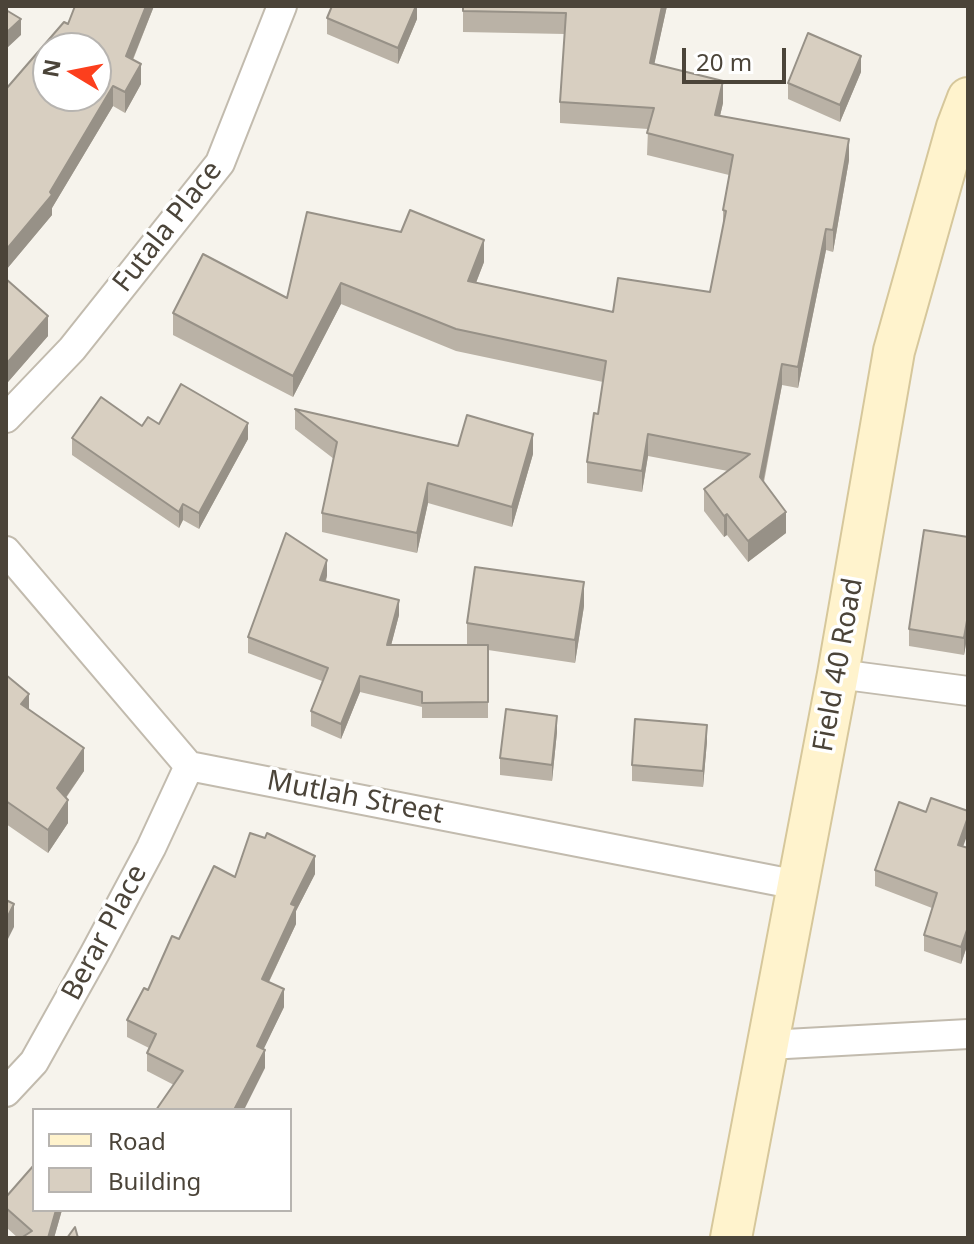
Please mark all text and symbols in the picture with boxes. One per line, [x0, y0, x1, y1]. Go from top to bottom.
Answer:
north arrow [32, 32, 112, 112]
scale bar [686, 32, 790, 82]
text: 20 m [696, 45, 752, 78]
text: N [34, 57, 67, 80]
street label: Futala Place [106, 155, 230, 299]
street label: Field 40 Road [807, 575, 871, 755]
street label: Mutlah Street [264, 764, 446, 832]
street label: Berar Place [55, 859, 155, 1007]
legend [32, 1108, 292, 1212]
text: Road [108, 1124, 166, 1157]
text: Building [108, 1164, 201, 1197]

